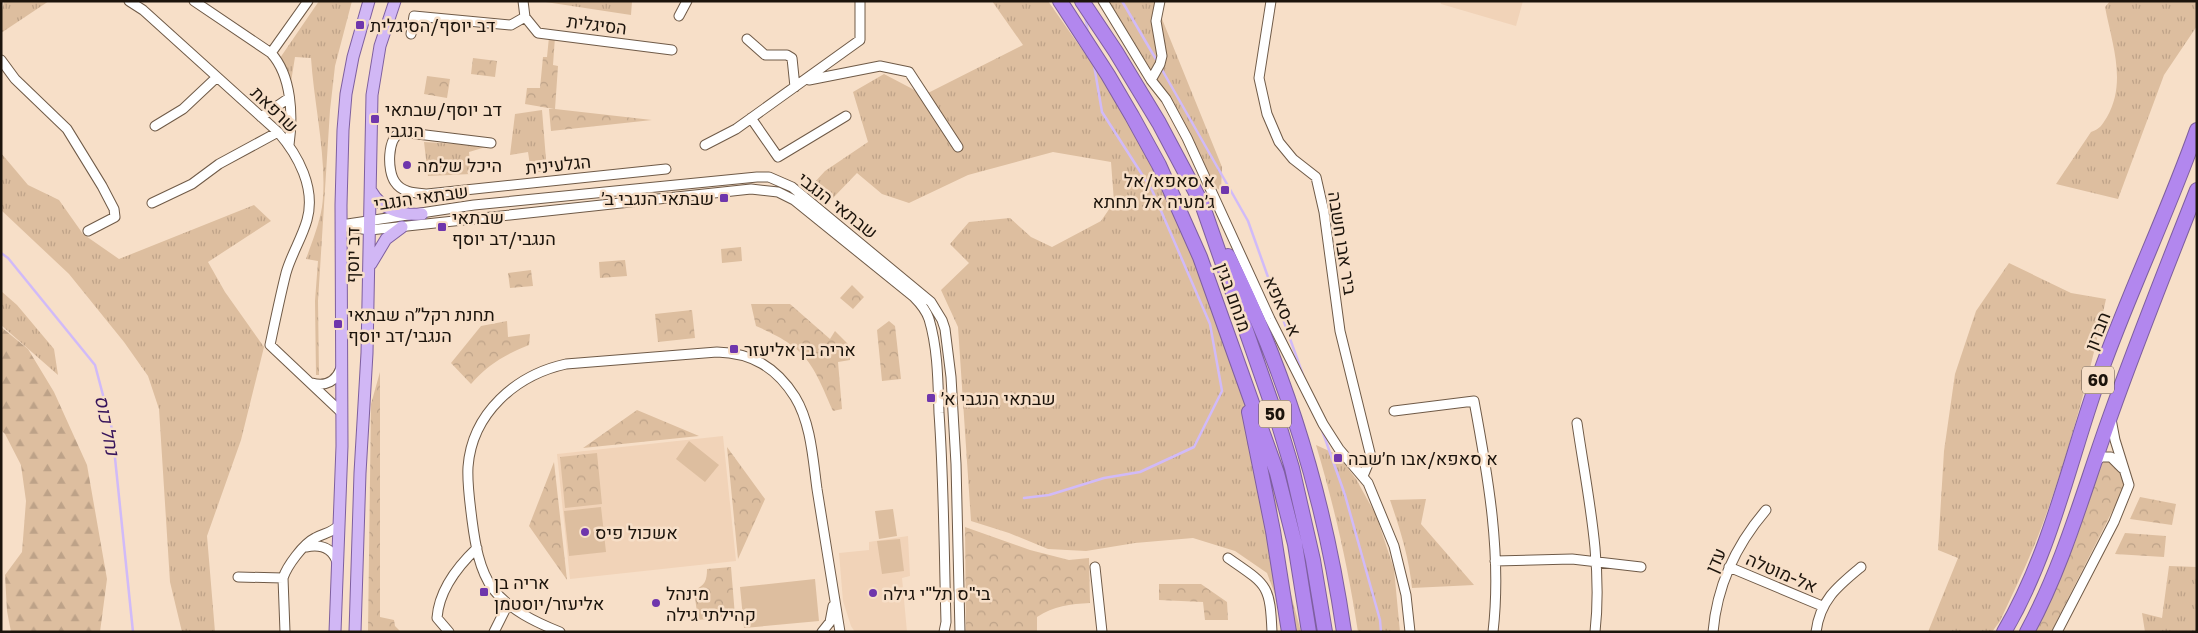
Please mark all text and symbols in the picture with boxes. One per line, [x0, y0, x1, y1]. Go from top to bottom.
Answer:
street label: הסיגלית [566, 9, 628, 39]
place label: דב יוסף/הסיגלית [370, 14, 495, 36]
marker: דב יוסף/הסיגלית [354, 19, 366, 31]
street label: שרפאת [247, 81, 303, 137]
place label: דב יוסף/שבתאי הנגבי [385, 98, 502, 141]
marker: דב יוסף/שבתאי הנגבי [369, 113, 381, 125]
street label: הגלעינית [524, 150, 592, 178]
place label: היכל שלמה [417, 154, 502, 176]
marker: היכל שלמה [401, 159, 413, 171]
street label: שבתאי הנגבי [794, 167, 882, 243]
place label: א סאפא/אל ג׳מעיה אל תחתא [1092, 169, 1215, 212]
street label: שבתאי הנגבי [372, 179, 470, 215]
marker: א סאפא/אל ג׳מעיה אל תחתא [1219, 184, 1231, 196]
place label: שבתאי הנגבי ב׳ [602, 187, 714, 209]
street label: ביר אבו חשבה [1324, 190, 1362, 297]
marker: שבתאי הנגבי ב׳ [718, 192, 730, 204]
place label: שבתאי הנגבי/דב יוסף [452, 206, 556, 249]
marker: שבתאי הנגבי/דב יוסף [436, 221, 448, 233]
street label: דב יוסף [341, 227, 363, 283]
street label: מנחם בגין [1211, 259, 1257, 335]
street label: א-סאפא [1259, 272, 1307, 340]
place label: תחנת רקל״ה שבתאי הנגבי/דב יוסף [348, 303, 495, 346]
street label: חברון [2079, 308, 2115, 354]
marker: תחנת רקל״ה שבתאי הנגבי/דב יוסף [332, 318, 344, 330]
place label: אריה בן אליעזר [744, 338, 856, 360]
marker: אריה בן אליעזר [728, 343, 740, 355]
road number: 60 [2082, 366, 2114, 394]
place label: שבתאי הנגבי א׳ [941, 387, 1056, 409]
marker: שבתאי הנגבי א׳ [925, 392, 937, 404]
water label: נחל כוס [91, 393, 125, 458]
road number: 50 [1259, 400, 1291, 428]
place label: א סאפא/אבו ח׳שבה [1348, 447, 1498, 469]
marker: א סאפא/אבו ח׳שבה [1332, 452, 1344, 464]
place label: אשכול פיס [595, 521, 678, 543]
marker: אשכול פיס [579, 526, 591, 538]
street label: עדן [1700, 544, 1730, 576]
street label: אל-מוטלה [1743, 547, 1821, 597]
place label: אריה בן אליעזר/יוסטמן [494, 571, 604, 614]
place label: מינהל קהילתי גילה [666, 582, 756, 625]
place label: בי"ס תל"י גילה [883, 582, 991, 604]
marker: אריה בן אליעזר/יוסטמן [478, 586, 490, 598]
marker: בי"ס תל"י גילה [867, 587, 879, 599]
marker: מינהל קהילתי גילה [650, 597, 662, 609]

